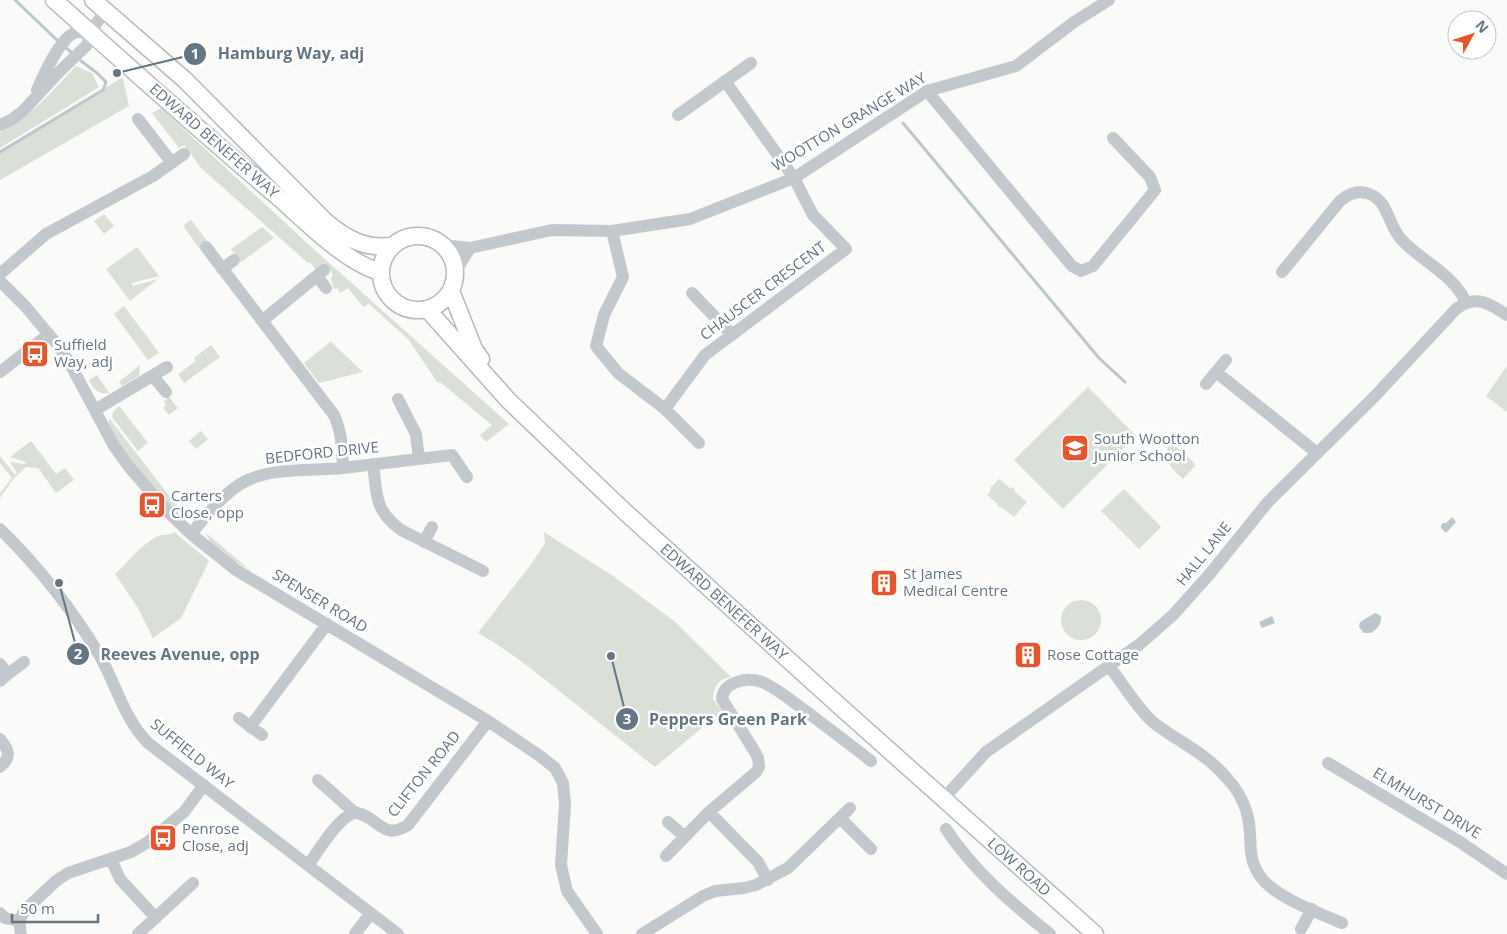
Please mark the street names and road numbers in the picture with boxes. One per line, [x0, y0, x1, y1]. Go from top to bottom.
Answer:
street label: WOOTTON GRANGE WAY [768, 67, 930, 175]
street label: EDWARD BENEFER WAY [146, 79, 284, 202]
street label: CHAUSCER CRESCENT [695, 236, 830, 344]
street label: BEDFORD DRIVE [264, 436, 380, 468]
street label: HALL LANE [1171, 517, 1235, 590]
street label: EDWARD BENEFER WAY [657, 539, 793, 664]
street label: SPENSER ROAD [269, 564, 372, 636]
street label: SUFFIELD WAY [147, 714, 239, 793]
street label: CLIFTON ROAD [382, 726, 464, 821]
street label: ELMHURST DRIVE [1370, 762, 1485, 842]
street label: LOW ROAD [984, 833, 1056, 900]

